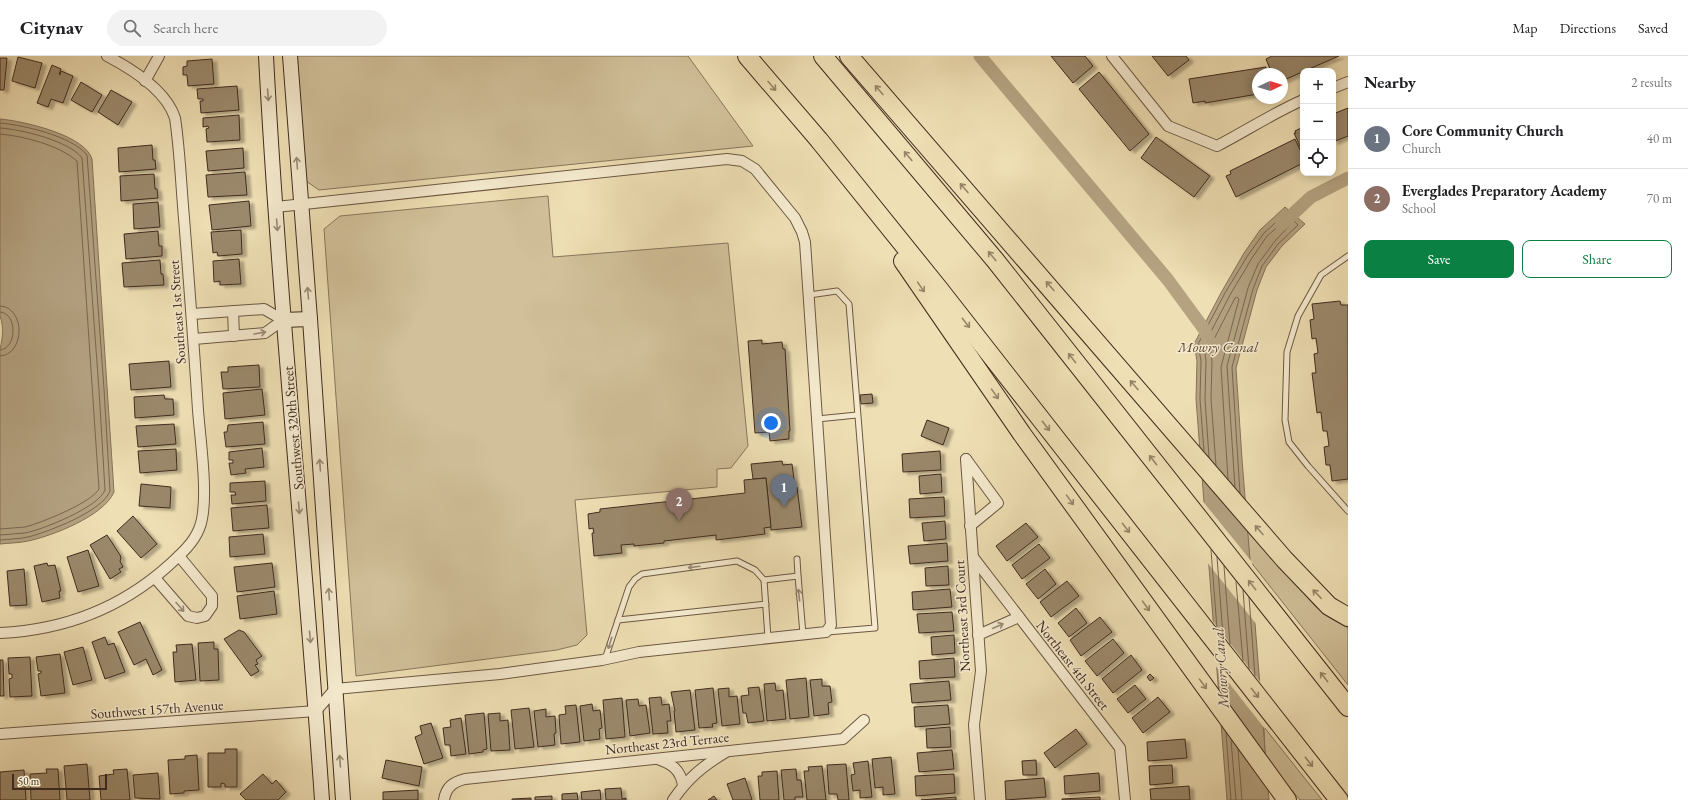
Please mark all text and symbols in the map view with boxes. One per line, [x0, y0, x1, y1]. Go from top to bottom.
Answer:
search box [107, 10, 387, 46]
text: Citynav [20, 15, 83, 40]
icon: search [121, 17, 143, 39]
text: Search here [153, 18, 218, 37]
text: Map [1512, 19, 1538, 37]
text: Directions [1560, 19, 1616, 37]
text: Saved [1638, 19, 1668, 37]
north arrow [1252, 68, 1288, 104]
map controls [1300, 68, 1336, 176]
button: + [1300, 68, 1336, 104]
text: Nearby [1364, 71, 1416, 93]
text: 2 results [1631, 74, 1672, 91]
one-way arrow [768, 80, 777, 91]
one-way arrow [874, 85, 883, 96]
one-way arrow [265, 88, 272, 101]
button: − [1300, 104, 1336, 140]
text: Core Community Church [1402, 121, 1564, 140]
text: 1 [1374, 130, 1380, 147]
text: 40 m [1647, 130, 1672, 147]
button: locate [1300, 140, 1336, 176]
text: Church [1402, 140, 1441, 157]
one-way arrow [903, 151, 912, 162]
one-way arrow [294, 157, 301, 170]
text: Everglades Preparatory Academy [1402, 181, 1607, 200]
one-way arrow [960, 183, 969, 193]
text: 2 [1374, 190, 1380, 207]
text: 70 m [1647, 190, 1672, 207]
text: School [1402, 200, 1436, 217]
one-way arrow [273, 218, 280, 231]
button: Save [1364, 240, 1514, 278]
button: Share [1522, 240, 1672, 278]
one-way arrow [987, 250, 996, 261]
street label: Southeast 1st Street [164, 259, 190, 365]
one-way arrow [917, 281, 925, 292]
one-way arrow [1045, 281, 1054, 292]
one-way arrow [304, 287, 312, 300]
one-way arrow [962, 318, 970, 329]
one-way arrow [253, 329, 266, 337]
water label: Mowry Canal [1177, 337, 1259, 356]
one-way arrow [1068, 352, 1077, 363]
street label: Southwest 320th Street [279, 365, 307, 490]
one-way arrow [1130, 380, 1139, 390]
one-way arrow [991, 388, 999, 399]
your location [761, 413, 781, 433]
one-way arrow [1042, 420, 1050, 431]
one-way arrow [1149, 454, 1158, 465]
one-way arrow [317, 459, 324, 472]
pin: 1 [771, 474, 797, 507]
pin: 2 [666, 488, 692, 521]
one-way arrow [1066, 495, 1074, 506]
one-way arrow [296, 501, 303, 514]
one-way arrow [1122, 523, 1130, 534]
one-way arrow [1254, 525, 1263, 535]
street label: Northeast 3rd Court [950, 559, 974, 672]
one-way arrow [687, 563, 700, 571]
one-way arrow [1247, 579, 1256, 590]
one-way arrow [325, 588, 332, 601]
one-way arrow [796, 589, 803, 602]
one-way arrow [1312, 589, 1322, 599]
one-way arrow [1142, 600, 1150, 611]
one-way arrow [175, 602, 184, 613]
street label: Northeast 4th Street [1032, 617, 1114, 714]
one-way arrow [992, 621, 1004, 629]
water label: Mowry Canal [1208, 627, 1233, 710]
one-way arrow [306, 630, 313, 643]
one-way arrow [606, 636, 613, 649]
one-way arrow [1319, 671, 1328, 682]
one-way arrow [1198, 678, 1207, 689]
one-way arrow [1250, 687, 1259, 698]
street label: Southwest 157th Avenue [90, 695, 225, 723]
street label: Northeast 23rd Terrace [604, 727, 730, 758]
one-way arrow [336, 755, 344, 768]
one-way arrow [1305, 757, 1314, 768]
scale bar [12, 772, 107, 791]
text: 50 m [18, 774, 39, 788]

